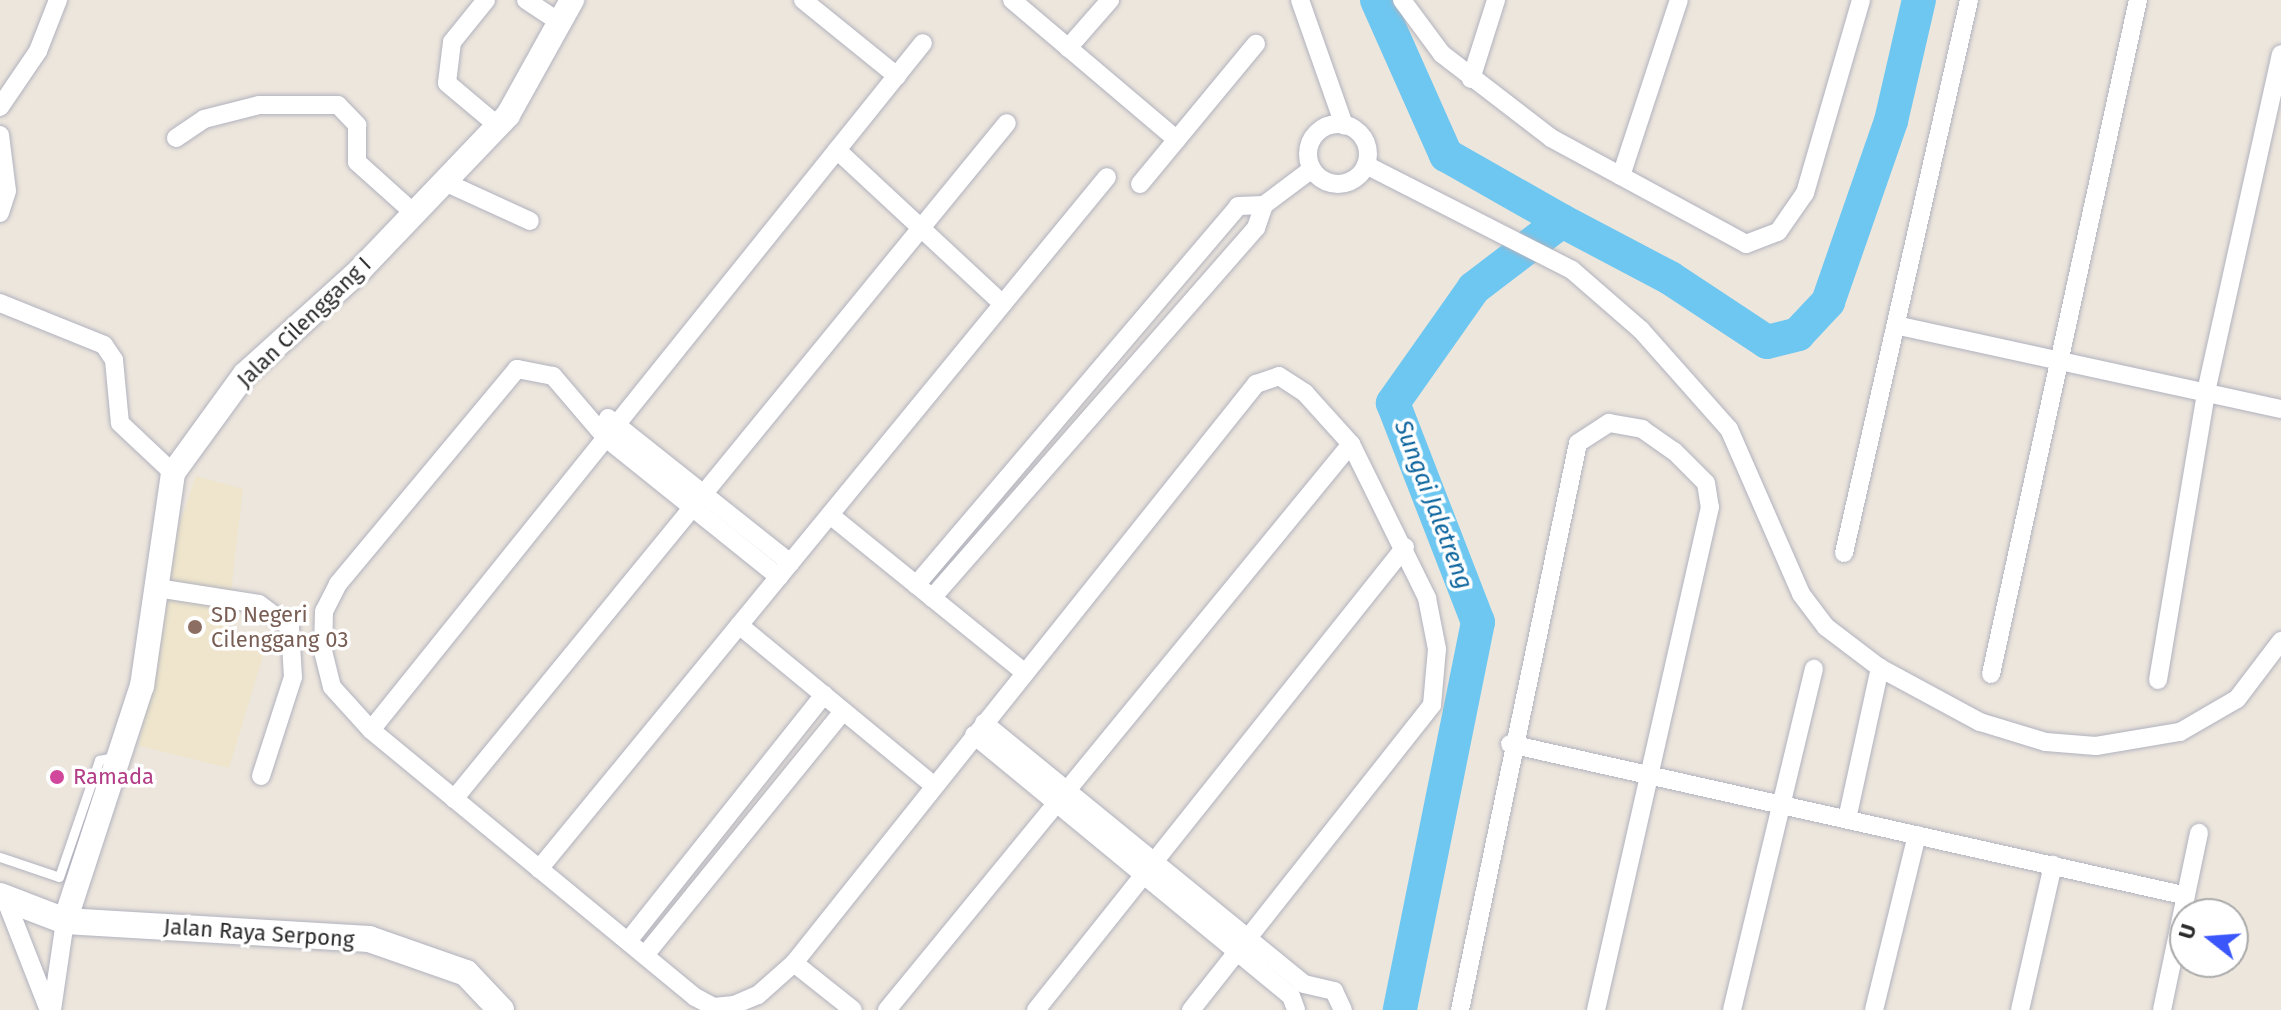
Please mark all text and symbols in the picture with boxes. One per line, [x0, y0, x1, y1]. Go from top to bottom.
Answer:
street label: Jalan Cilenggang I [231, 251, 377, 393]
water label: Sungai Jaletreng [1388, 417, 1478, 593]
place label: SD Negeri Cilenggang 03 [211, 601, 348, 652]
marker: SD Negeri Cilenggang 03 [186, 618, 204, 636]
place label: Ramada [73, 764, 154, 790]
marker: Ramada [48, 768, 66, 786]
north arrow [2169, 898, 2249, 978]
street label: Jalan Raya Serpong [163, 913, 355, 953]
text: U [2172, 921, 2202, 942]

